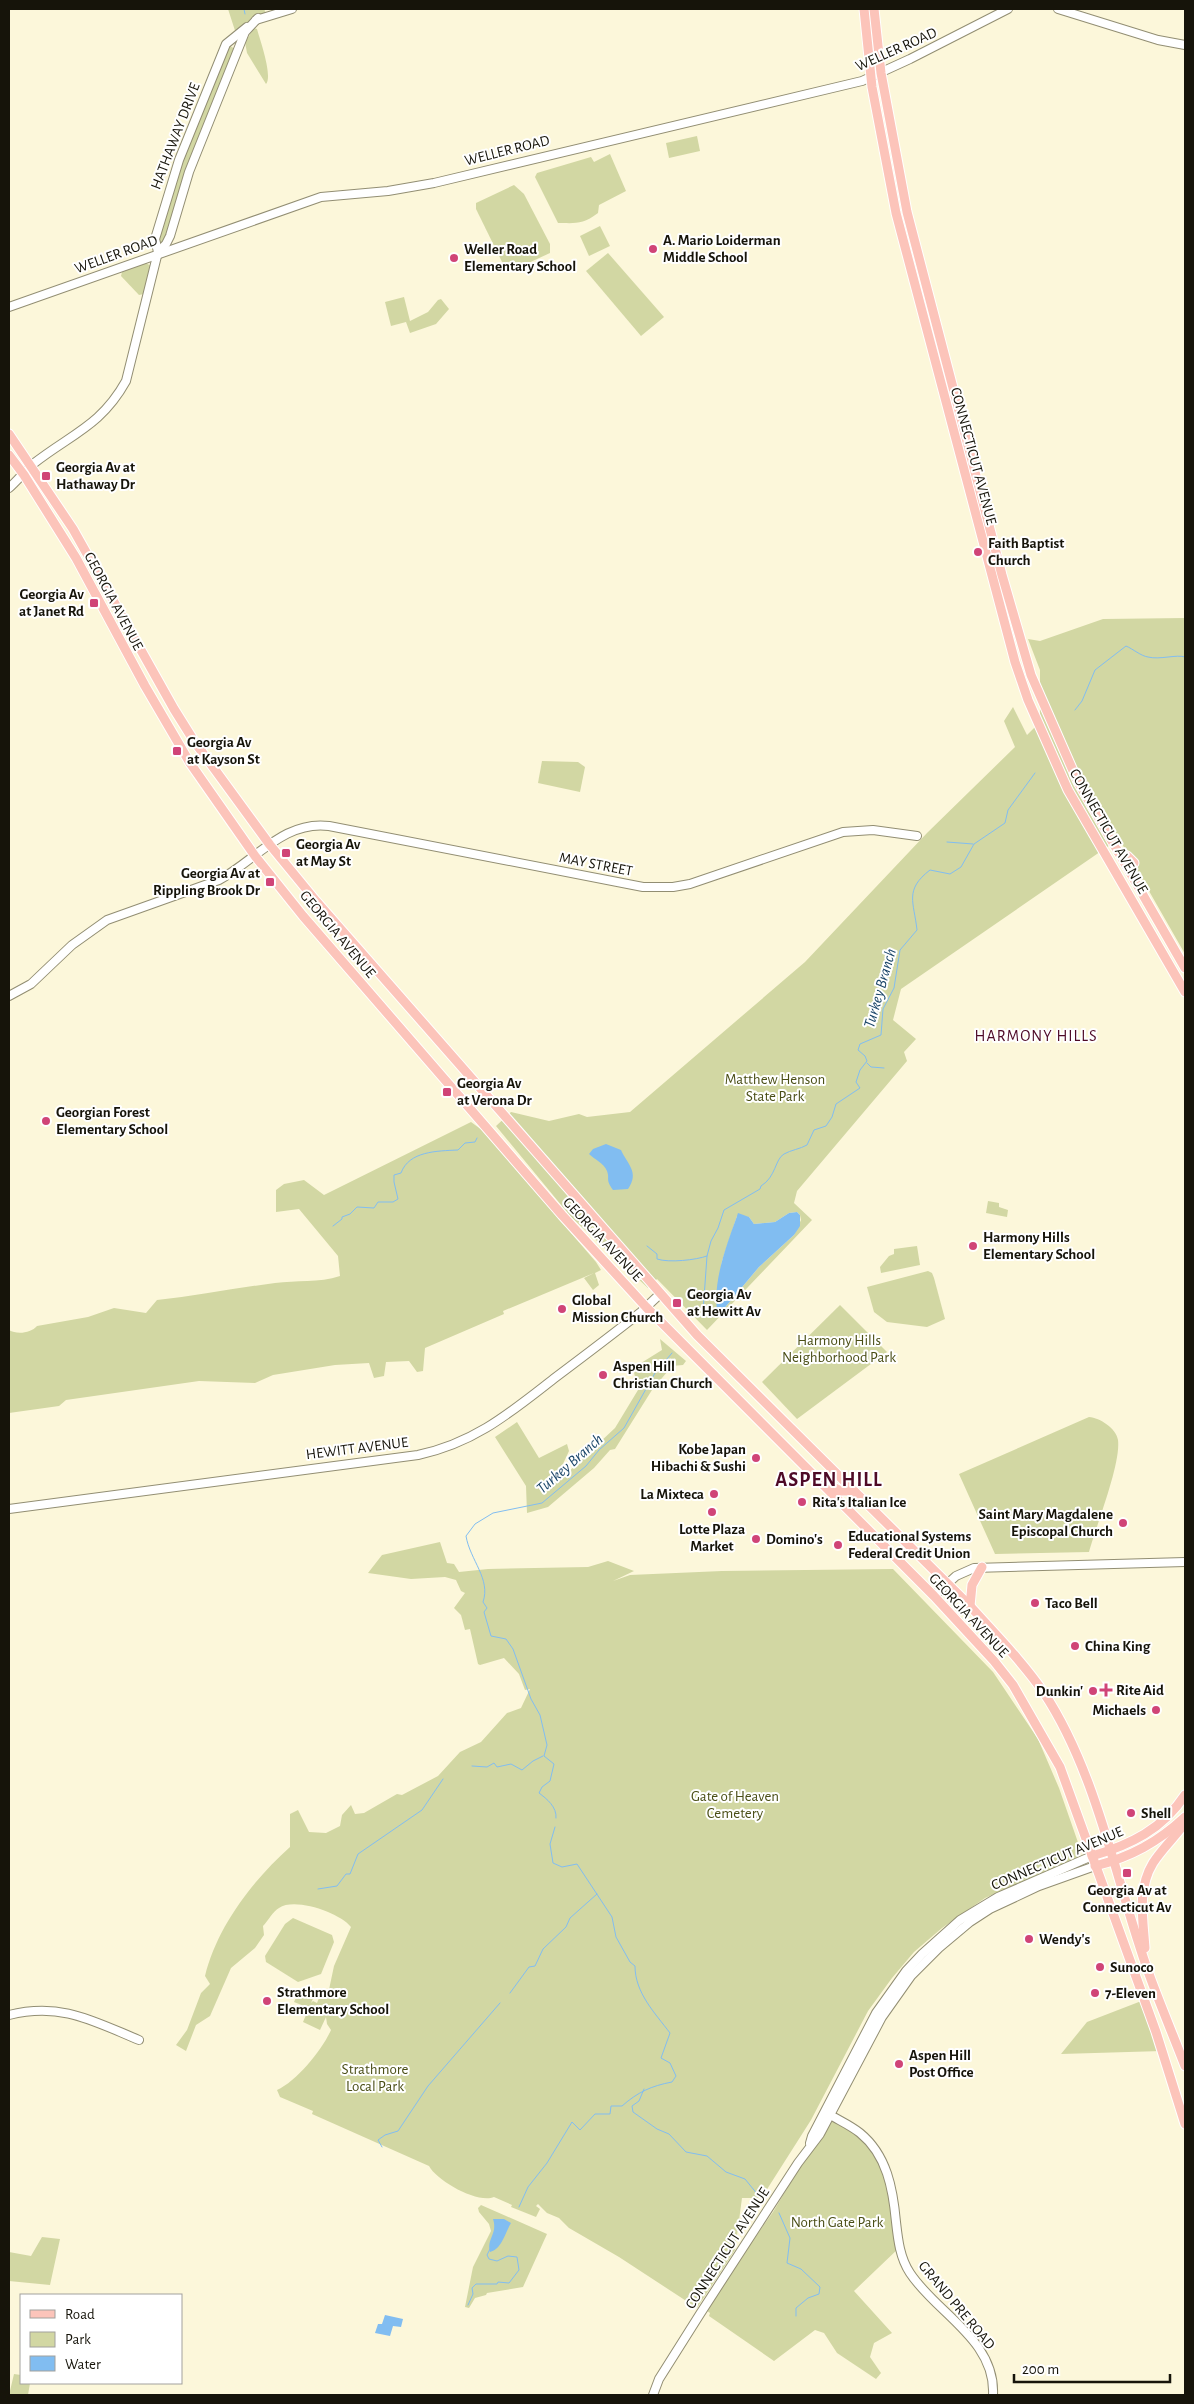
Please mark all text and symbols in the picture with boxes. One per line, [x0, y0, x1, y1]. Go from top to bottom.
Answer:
street label: WELLER ROAD [853, 25, 939, 74]
street label: HATHAWAY DRIVE [148, 81, 203, 192]
street label: WELLER ROAD [463, 133, 551, 168]
street label: WELLER ROAD [73, 232, 160, 276]
place label: A. Mario Loiderman Middle School [663, 233, 781, 265]
place label: Weller Road Elementary School [464, 242, 576, 274]
marker: A. Mario Loiderman Middle School [647, 243, 659, 255]
marker: Weller Road Elementary School [448, 252, 460, 264]
street label: CONNECTICUT AVENUE [948, 386, 999, 526]
place label: Georgia Av at Hathaway Dr [56, 460, 136, 492]
marker: Georgia Av at Hathaway Dr [40, 470, 52, 482]
place label: Faith Baptist Church [988, 536, 1064, 568]
marker: Faith Baptist Church [972, 546, 984, 558]
street label: GEORGIA AVENUE [81, 550, 146, 653]
place label: Georgia Av at Janet Rd [19, 587, 84, 619]
marker: Georgia Av at Janet Rd [88, 597, 100, 609]
place label: Georgia Av at Kayson St [187, 735, 260, 767]
marker: Georgia Av at Kayson St [171, 745, 183, 757]
street label: CONNECTICUT AVENUE [1067, 766, 1150, 896]
place label: Georgia Av at May St [296, 837, 361, 869]
marker: Georgia Av at May St [280, 847, 292, 859]
street label: MAY STREET [558, 850, 635, 879]
place label: Georgia Av at Rippling Brook Dr [153, 866, 261, 898]
marker: Georgia Av at Rippling Brook Dr [264, 876, 276, 888]
street label: GEORGIA AVENUE [297, 888, 378, 981]
water label: Turkey Branch [861, 947, 899, 1030]
district label: HARMONY HILLS [975, 1028, 1097, 1044]
park label: Matthew Henson State Park [725, 1072, 825, 1104]
place label: Georgia Av at Verona Dr [457, 1076, 532, 1108]
marker: Georgia Av at Verona Dr [441, 1086, 453, 1098]
place label: Georgian Forest Elementary School [56, 1105, 168, 1137]
marker: Georgian Forest Elementary School [40, 1115, 52, 1127]
street label: GEORGIA AVENUE [560, 1194, 645, 1284]
place label: Harmony Hills Elementary School [983, 1230, 1095, 1262]
marker: Harmony Hills Elementary School [967, 1240, 979, 1252]
place label: Georgia Av at Hewitt Av [687, 1287, 761, 1319]
place label: Global Mission Church [572, 1293, 663, 1325]
marker: Georgia Av at Hewitt Av [671, 1297, 683, 1309]
marker: Global Mission Church [556, 1303, 568, 1315]
park label: Harmony Hills Neighborhood Park [782, 1333, 896, 1365]
place label: Aspen Hill Christian Church [613, 1359, 712, 1391]
marker: Aspen Hill Christian Church [597, 1369, 609, 1381]
water label: Turkey Branch [533, 1431, 606, 1497]
street label: HEWITT AVENUE [305, 1435, 409, 1462]
place label: Kobe Japan Hibachi & Sushi [651, 1442, 746, 1474]
marker: Kobe Japan Hibachi & Sushi [750, 1452, 762, 1464]
district label: ASPEN HILL [775, 1470, 883, 1490]
place label: La Mixteca [640, 1487, 704, 1502]
marker: La Mixteca [708, 1488, 720, 1500]
place label: Rita's Italian Ice [812, 1495, 906, 1510]
marker: Rita's Italian Ice [796, 1496, 808, 1508]
marker: Lotte Plaza Market [706, 1506, 718, 1518]
place label: Saint Mary Magdalene Episcopal Church [979, 1507, 1113, 1539]
marker: Saint Mary Magdalene Episcopal Church [1117, 1517, 1129, 1529]
place label: Lotte Plaza Market [679, 1522, 745, 1554]
place label: Educational Systems Federal Credit Union [848, 1529, 971, 1561]
place label: Domino's [766, 1532, 823, 1547]
marker: Domino's [750, 1533, 762, 1545]
marker: Educational Systems Federal Credit Union [832, 1539, 844, 1551]
street label: GEORGIA AVENUE [926, 1570, 1011, 1660]
place label: Taco Bell [1045, 1596, 1098, 1611]
marker: Taco Bell [1029, 1597, 1041, 1609]
place label: China King [1085, 1639, 1151, 1654]
marker: China King [1069, 1640, 1081, 1652]
place label: Rite Aid [1116, 1683, 1164, 1698]
place label: Dunkin' [1036, 1684, 1083, 1699]
marker: Rite Aid [1100, 1684, 1112, 1696]
marker: Dunkin' [1087, 1685, 1099, 1697]
place label: Michaels [1092, 1703, 1146, 1718]
marker: Michaels [1150, 1704, 1162, 1716]
park label: Gate of Heaven Cemetery [691, 1789, 779, 1821]
place label: Shell [1141, 1806, 1171, 1821]
marker: Shell [1125, 1807, 1137, 1819]
street label: CONNECTICUT AVENUE [989, 1824, 1125, 1893]
marker: Georgia Av at Connecticut Av [1121, 1867, 1133, 1879]
place label: Georgia Av at Connecticut Av [1083, 1883, 1172, 1915]
place label: Wendy's [1039, 1932, 1090, 1947]
marker: Wendy's [1023, 1933, 1035, 1945]
place label: Sunoco [1110, 1960, 1154, 1975]
marker: Sunoco [1094, 1961, 1106, 1973]
place label: Strathmore Elementary School [277, 1985, 389, 2017]
place label: 7-Eleven [1105, 1986, 1156, 2001]
marker: 7-Eleven [1089, 1987, 1101, 1999]
marker: Strathmore Elementary School [261, 1995, 273, 2007]
place label: Aspen Hill Post Office [909, 2048, 974, 2080]
marker: Aspen Hill Post Office [893, 2058, 905, 2070]
park label: Strathmore Local Park [342, 2062, 409, 2094]
street label: CONNECTICUT AVENUE [683, 2185, 772, 2312]
park label: North Gate Park [791, 2215, 884, 2230]
street label: GRAND PRE ROAD [915, 2258, 998, 2353]
legend [20, 2294, 182, 2384]
text: Road [65, 2307, 95, 2322]
text: Park [65, 2332, 91, 2347]
scale bar [1014, 2352, 1170, 2384]
text: Water [65, 2357, 101, 2372]
text: 200 m [1022, 2362, 1059, 2377]

